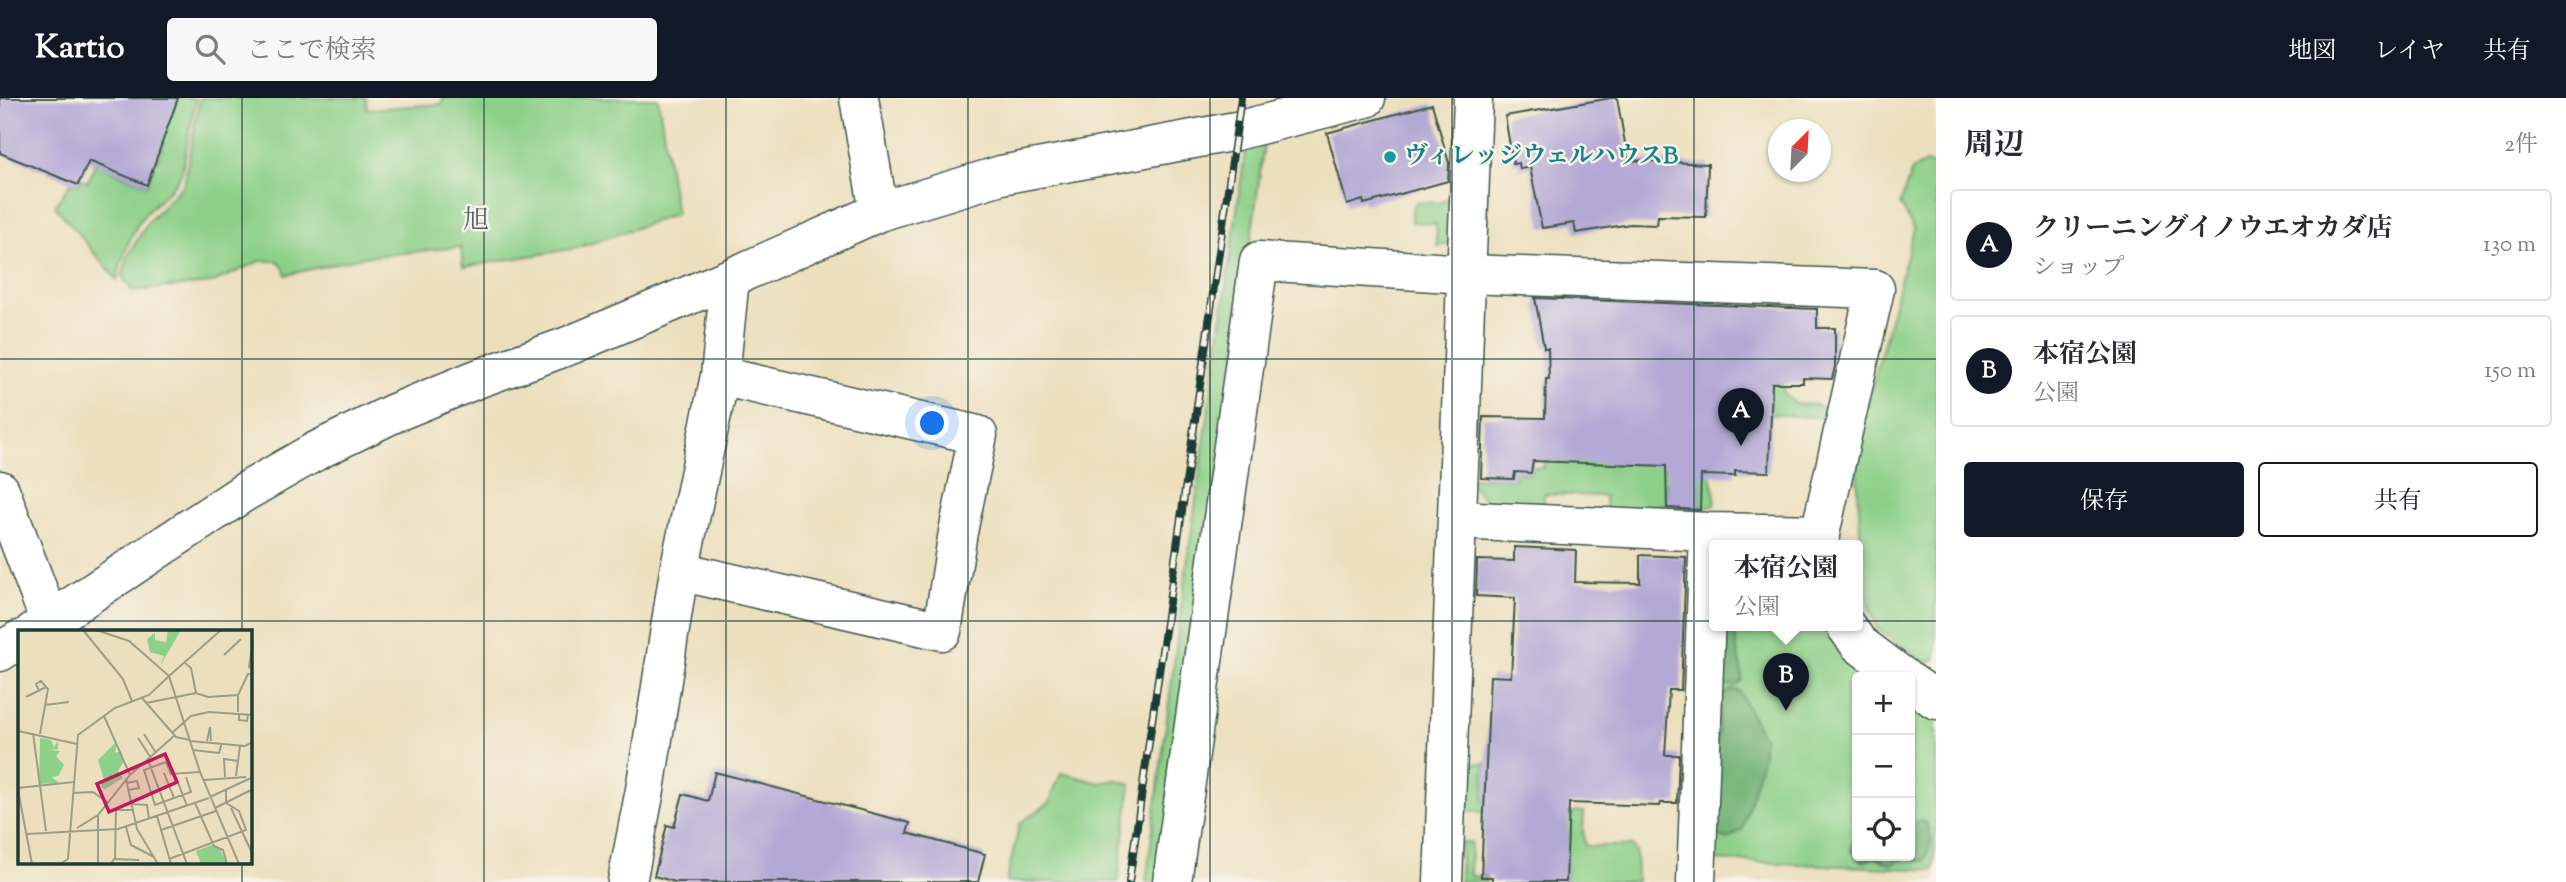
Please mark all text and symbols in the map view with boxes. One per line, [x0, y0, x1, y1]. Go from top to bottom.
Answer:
search box [167, 18, 657, 81]
text: Kartio [35, 25, 125, 73]
icon: search [191, 30, 229, 68]
text: ここで検索 [247, 33, 377, 70]
text: 地図 [2288, 35, 2336, 69]
text: レイヤ [2374, 35, 2445, 69]
text: 共有 [2483, 35, 2531, 69]
north arrow [1768, 119, 1831, 182]
text: 周辺 [1964, 125, 2024, 168]
text: 2件 [2504, 129, 2538, 162]
place label: ヴィレッジウェルハウスB [1404, 140, 1678, 174]
marker: ヴィレッジウェルハウスB [1382, 149, 1398, 165]
district label: 旭 [463, 203, 489, 240]
text: クリーニングイノウエオカダ店 [2033, 211, 2393, 248]
text: A [1980, 229, 1998, 262]
text: 130 m [2483, 229, 2536, 262]
text: ショップ [2033, 252, 2125, 285]
text: 本宿公園 [2033, 337, 2137, 374]
text: B [1982, 355, 1996, 388]
text: 150 m [2484, 355, 2536, 388]
text: 公園 [2033, 378, 2079, 411]
pin: A [1718, 388, 1764, 446]
your location [915, 406, 949, 440]
button: 保存 [1964, 462, 2244, 537]
button: 共有 [2258, 462, 2538, 537]
popup [1709, 540, 1863, 631]
text: 本宿公園 [1734, 551, 1838, 588]
text: 公園 [1734, 592, 1780, 625]
inset map [18, 630, 252, 864]
pin: B [1763, 653, 1809, 711]
map controls [1852, 672, 1915, 861]
button: + [1852, 672, 1915, 735]
button: − [1852, 735, 1915, 798]
button: locate [1852, 798, 1915, 861]

